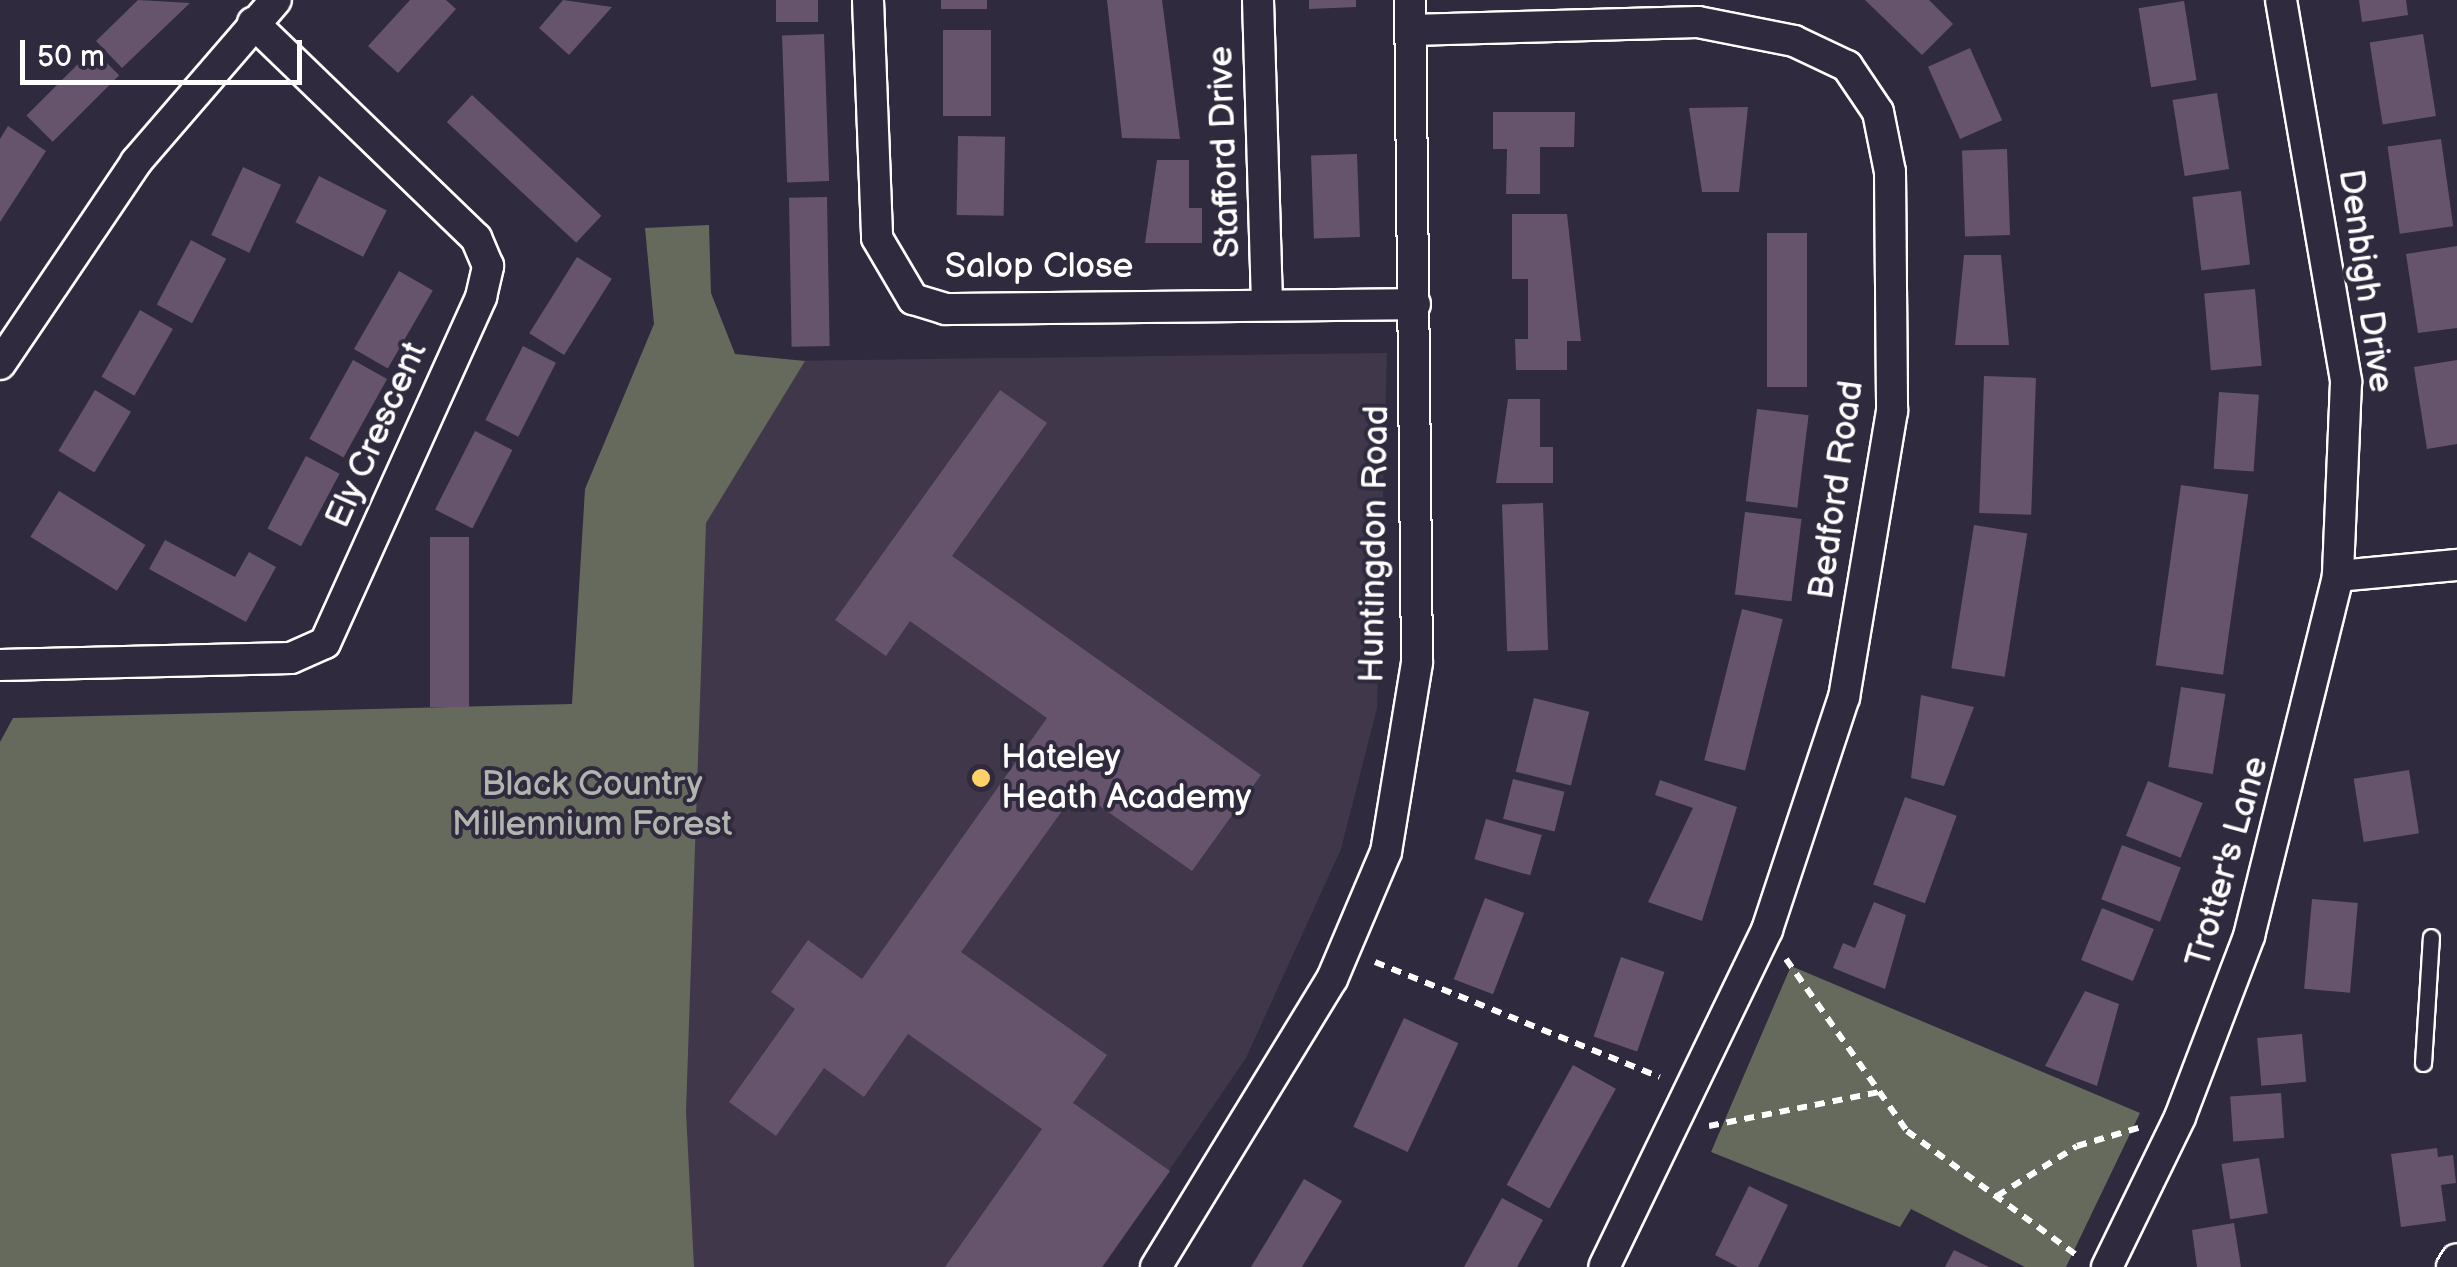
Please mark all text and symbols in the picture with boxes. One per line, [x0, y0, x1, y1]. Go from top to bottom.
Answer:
scale bar [25, 20, 308, 82]
text: 50 m [37, 39, 105, 75]
street label: Stafford Drive [1200, 45, 1250, 259]
street label: Denbigh Drive [2329, 167, 2401, 395]
street label: Salop Close [945, 246, 1133, 288]
street label: Ely Crescent [317, 335, 437, 535]
street label: Bedford Road [1801, 378, 1873, 602]
street label: Huntingdon Road [1352, 405, 1398, 683]
place label: Hateley Heath Academy [1001, 737, 1251, 819]
street label: Trotter's Lane [2178, 752, 2278, 972]
park label: Black Country Millennium Forest [452, 764, 732, 846]
marker: Hateley Heath Academy [970, 767, 992, 789]

